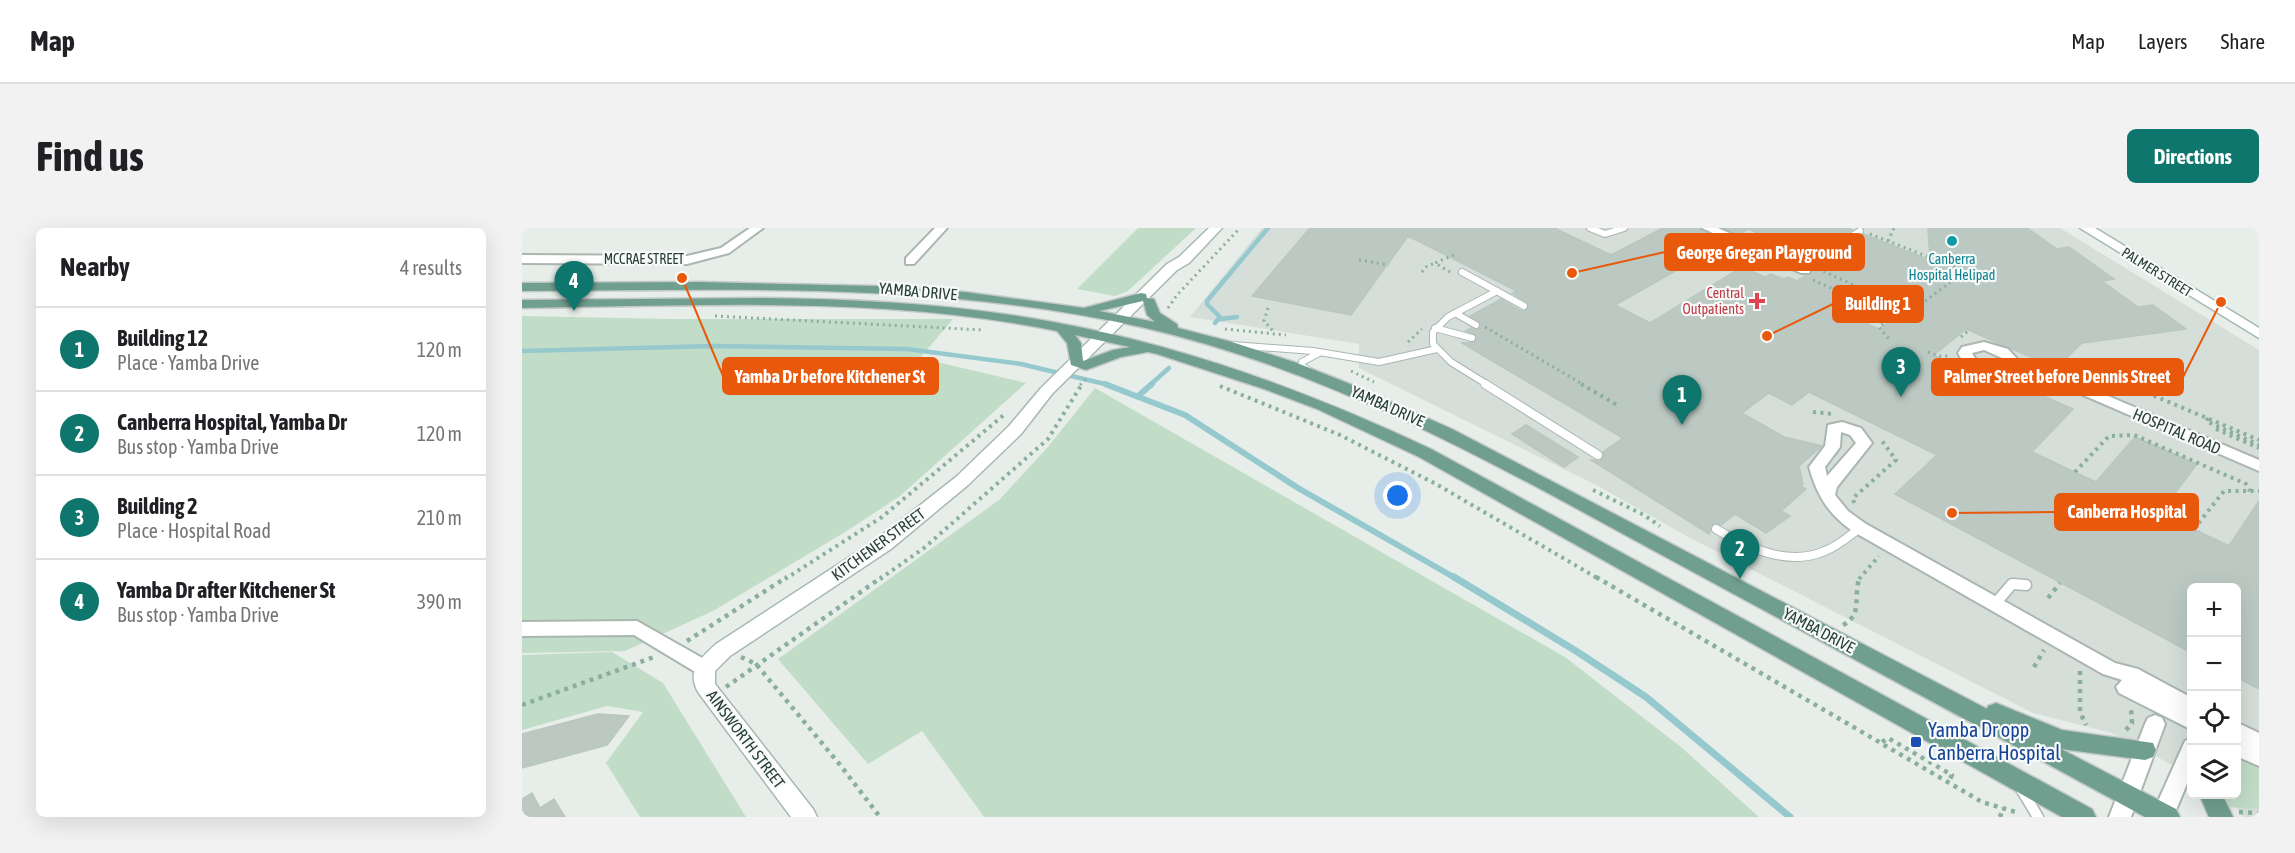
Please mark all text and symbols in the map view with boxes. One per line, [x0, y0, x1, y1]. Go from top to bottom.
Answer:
text: Map [30, 25, 75, 57]
text: Map [2071, 29, 2105, 53]
text: Layers [2138, 29, 2188, 53]
text: Share [2221, 29, 2265, 53]
button: Directions [2127, 129, 2259, 183]
text: Find us [36, 132, 144, 180]
callout: George Gregan Playground [1665, 234, 1864, 270]
marker: Canberra Hospital Helipad [1945, 234, 1959, 248]
text: George Gregan Playground [1676, 242, 1852, 263]
street label: PALMER STREET [2119, 244, 2195, 300]
street label: MCCRAE STREET [604, 251, 684, 267]
place label: Canberra Hospital Helipad [1909, 251, 1995, 283]
text: Nearby [60, 252, 130, 282]
text: 4 results [400, 256, 462, 279]
pin: 4 [554, 262, 594, 311]
street label: YAMBA DRIVE [878, 279, 958, 303]
place label: Central Outpatients [1683, 285, 1744, 317]
callout: Building 1 [1833, 286, 1923, 322]
marker: Central Outpatients [1748, 292, 1766, 310]
text: Building 1 [1845, 293, 1911, 314]
text: Building 12 [117, 325, 208, 351]
text: 1 [75, 338, 84, 361]
text: 120 m [417, 338, 462, 361]
pin: 3 [1882, 348, 1920, 397]
text: Place · Yamba Drive [117, 351, 259, 374]
callout: Yamba Dr before Kitchener St [723, 358, 938, 394]
callout: Palmer Street before Dennis Street [1932, 359, 2183, 395]
text: Yamba Dr before Kitchener St [734, 366, 926, 387]
text: Palmer Street before Dennis Street [1944, 366, 2171, 387]
pin: 1 [1662, 376, 1702, 425]
street label: YAMBA DRIVE [1349, 382, 1428, 430]
street label: HOSPITAL ROAD [2130, 404, 2224, 458]
text: Canberra Hospital, Yamba Dr [117, 409, 347, 435]
text: 2 [75, 422, 84, 445]
text: 120 m [417, 422, 462, 445]
text: Bus stop · Yamba Drive [117, 435, 279, 458]
your location [1383, 481, 1412, 510]
text: Building 2 [117, 493, 198, 519]
callout: Canberra Hospital [2055, 494, 2198, 530]
text: Canberra Hospital [2067, 501, 2187, 522]
street label: KITCHENER STREET [828, 504, 928, 584]
text: 3 [75, 506, 84, 529]
text: 210 m [417, 506, 462, 529]
text: Place · Hospital Road [117, 519, 271, 542]
pin: 2 [1720, 530, 1760, 579]
text: Yamba Dr after Kitchener St [117, 577, 335, 603]
map controls [2187, 583, 2241, 799]
button: + [2187, 583, 2241, 637]
text: 4 [75, 590, 84, 613]
text: 390 m [417, 590, 462, 613]
text: Bus stop · Yamba Drive [117, 603, 279, 626]
street label: YAMBA DRIVE [1780, 604, 1858, 656]
button: − [2187, 637, 2241, 691]
street label: AINSWORTH STREET [703, 687, 789, 791]
button: locate [2187, 691, 2241, 745]
place label: Yamba Dr opp Canberra Hospital [1928, 718, 2061, 764]
marker: Yamba Dr opp Canberra Hospital [1909, 735, 1923, 749]
button: layers [2187, 745, 2241, 799]

